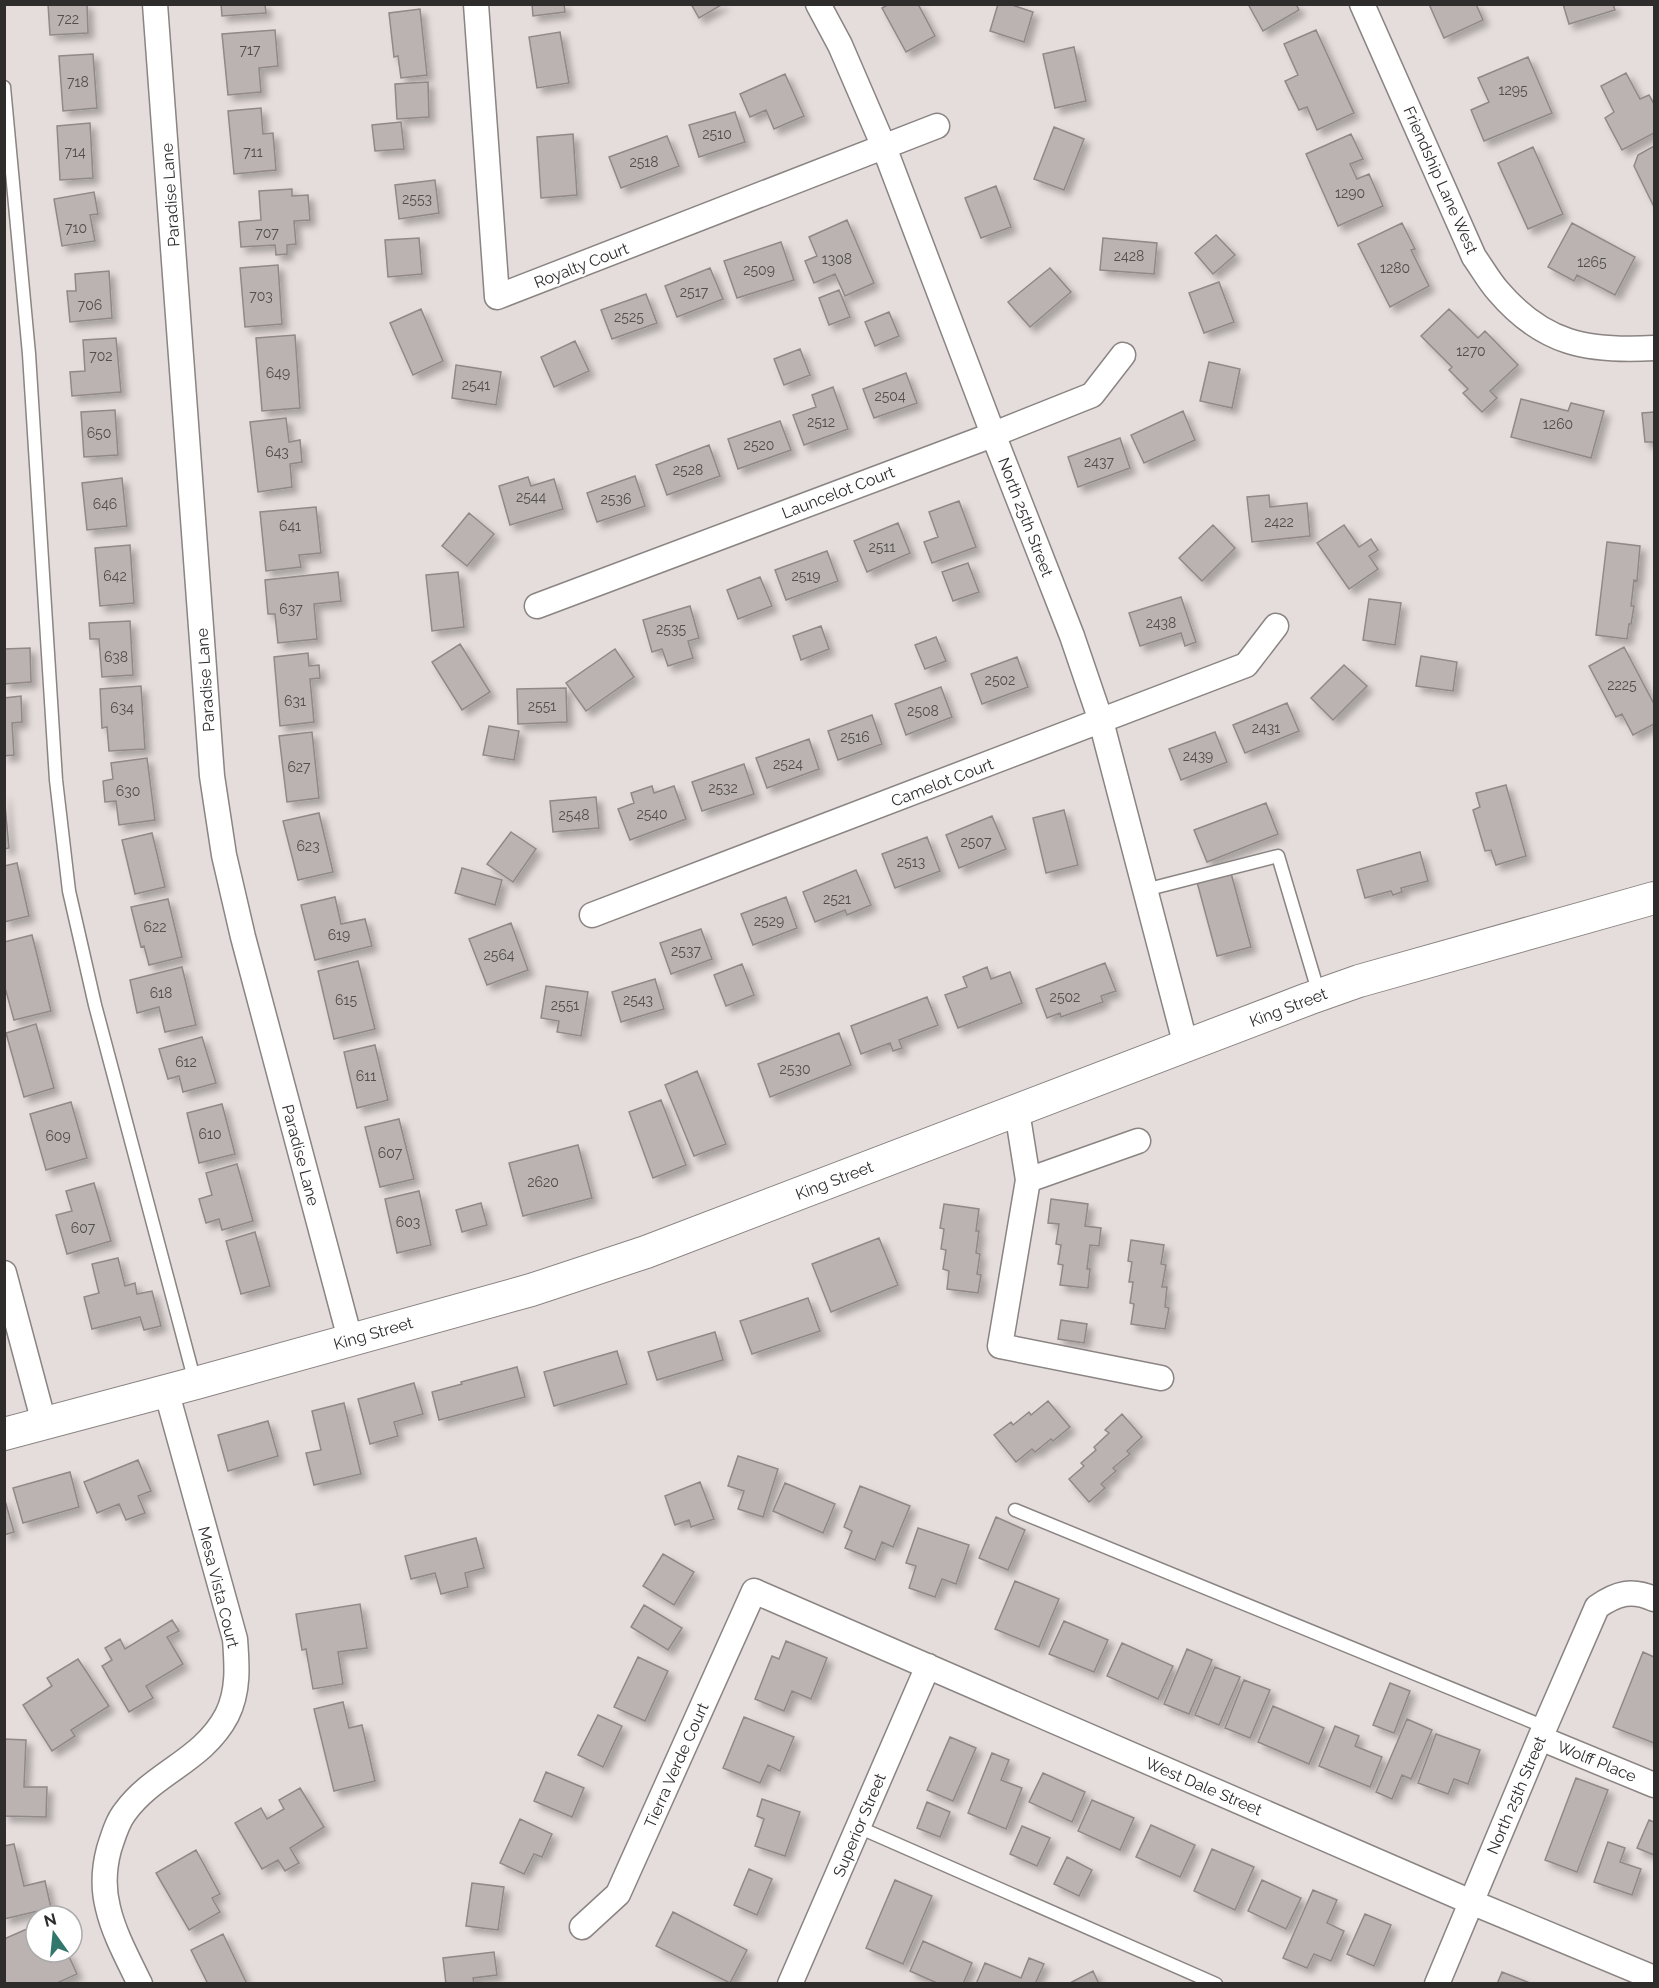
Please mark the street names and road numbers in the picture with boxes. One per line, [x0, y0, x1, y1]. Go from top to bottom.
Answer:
street label: Friendship Lane West [1399, 103, 1482, 258]
street label: Paradise Lane [157, 142, 184, 248]
street label: Royalty Court [531, 239, 632, 292]
street label: North 25th Street [994, 455, 1057, 580]
street label: Launcelot Court [779, 462, 898, 523]
street label: Paradise Lane [192, 627, 219, 733]
street label: Camelot Court [888, 754, 997, 811]
street label: King Street [1247, 984, 1330, 1031]
street label: Paradise Lane [278, 1102, 323, 1208]
street label: King Street [793, 1157, 876, 1204]
street label: King Street [331, 1313, 416, 1354]
street label: Mesa Vista Court [194, 1524, 243, 1650]
street label: Tierra Verde Court [640, 1699, 713, 1831]
street label: North 25th Street [1483, 1733, 1550, 1857]
street label: Wolff Place [1554, 1737, 1639, 1786]
street label: West Dale Street [1143, 1753, 1265, 1820]
street label: Superior Street [829, 1770, 890, 1880]

